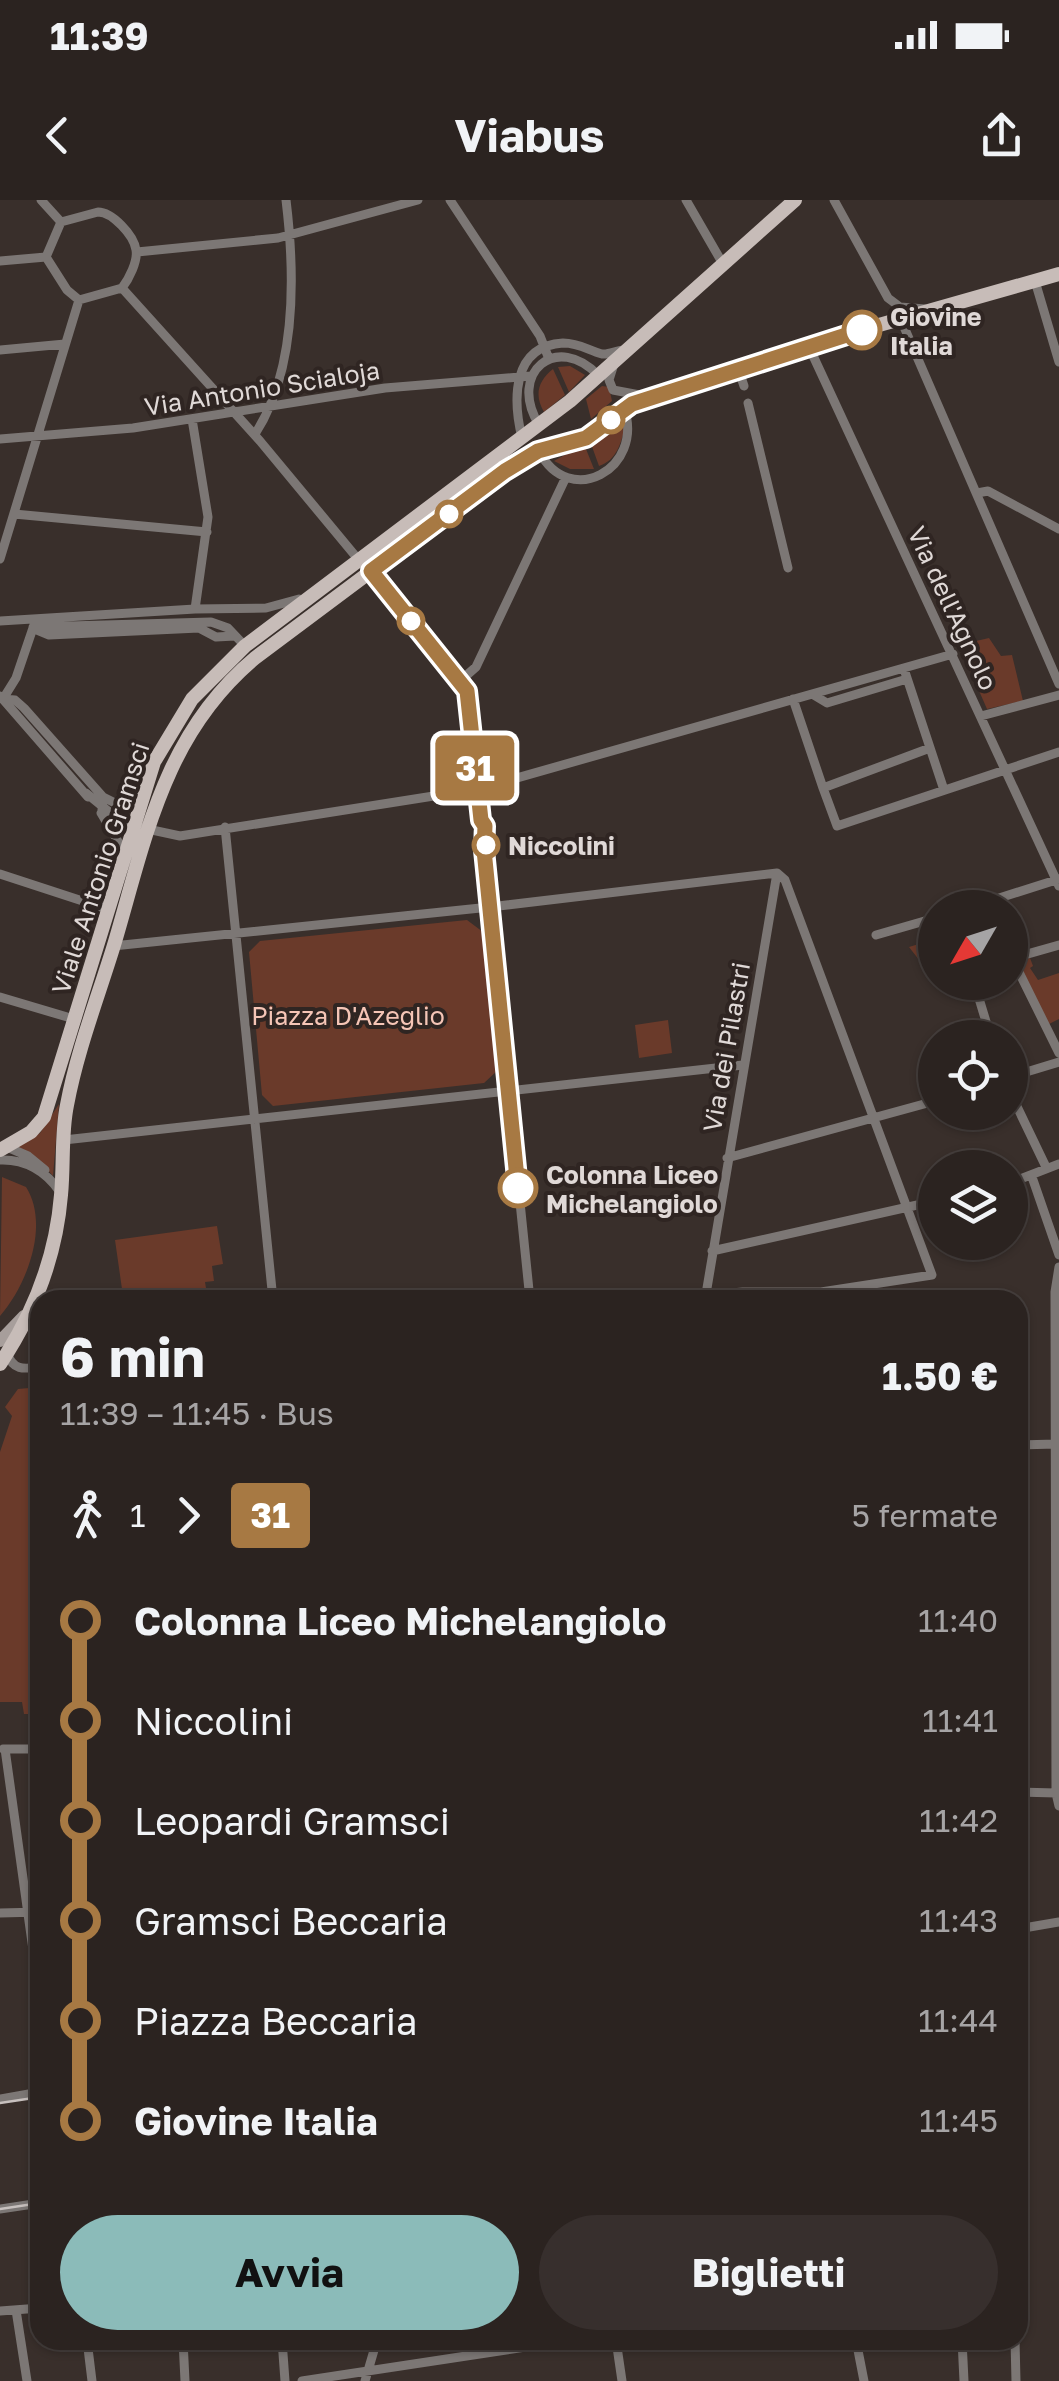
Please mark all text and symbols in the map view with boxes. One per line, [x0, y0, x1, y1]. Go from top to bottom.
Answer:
text: 11:39 [50, 13, 149, 58]
icon: back [30, 108, 85, 163]
text: Viabus [454, 108, 605, 162]
icon: share [974, 108, 1029, 163]
place label: Giovine Italia [890, 301, 981, 361]
marker: Giovine Italia [843, 311, 881, 349]
street label: Via Antonio Scialoja [142, 354, 382, 422]
unlabelled marker [598, 407, 624, 433]
unlabelled marker [436, 501, 462, 527]
street label: Via dell'Agnolo [902, 521, 1004, 695]
unlabelled marker [398, 608, 424, 634]
line badge: 31 [430, 736, 520, 800]
street label: Viale Antonio Gramsci [45, 738, 155, 998]
text: 31 [455, 747, 495, 789]
place label: Niccolini [508, 830, 615, 861]
marker: Niccolini [473, 832, 499, 858]
north arrow [918, 890, 1028, 1000]
map controls [918, 890, 1028, 1260]
street label: Via dei Pilastri [696, 960, 756, 1134]
park label: Piazza D'Azeglio [251, 1000, 445, 1031]
button: locate [918, 1020, 1028, 1130]
button: layers [918, 1150, 1028, 1260]
place label: Colonna Liceo Michelangiolo [546, 1159, 718, 1219]
marker: Colonna Liceo Michelangiolo [499, 1169, 537, 1207]
text: 6 min [60, 1323, 205, 1389]
text: 1.50 € [882, 1353, 998, 1398]
text: 11:39 – 11:45 · Bus [60, 1394, 334, 1432]
icon: walk [60, 1488, 115, 1543]
icon: forward [161, 1488, 216, 1543]
text: 31 [251, 1494, 290, 1536]
text: 1 [130, 1496, 146, 1534]
text: 5 fermate [852, 1496, 998, 1534]
text: Colonna Liceo Michelangiolo [134, 1598, 666, 1643]
text: 11:40 [918, 1601, 998, 1639]
text: Niccolini [134, 1698, 293, 1743]
text: 11:41 [922, 1701, 998, 1739]
text: Leopardi Gramsci [134, 1798, 450, 1843]
text: 11:42 [919, 1801, 998, 1839]
text: Gramsci Beccaria [134, 1898, 448, 1943]
text: 11:43 [919, 1901, 998, 1939]
text: Piazza Beccaria [134, 1998, 418, 2043]
text: 11:44 [918, 2001, 998, 2039]
text: Giovine Italia [134, 2098, 378, 2143]
text: 11:45 [919, 2101, 998, 2139]
button: Avvia [60, 2215, 519, 2330]
button: Biglietti [539, 2215, 998, 2330]

